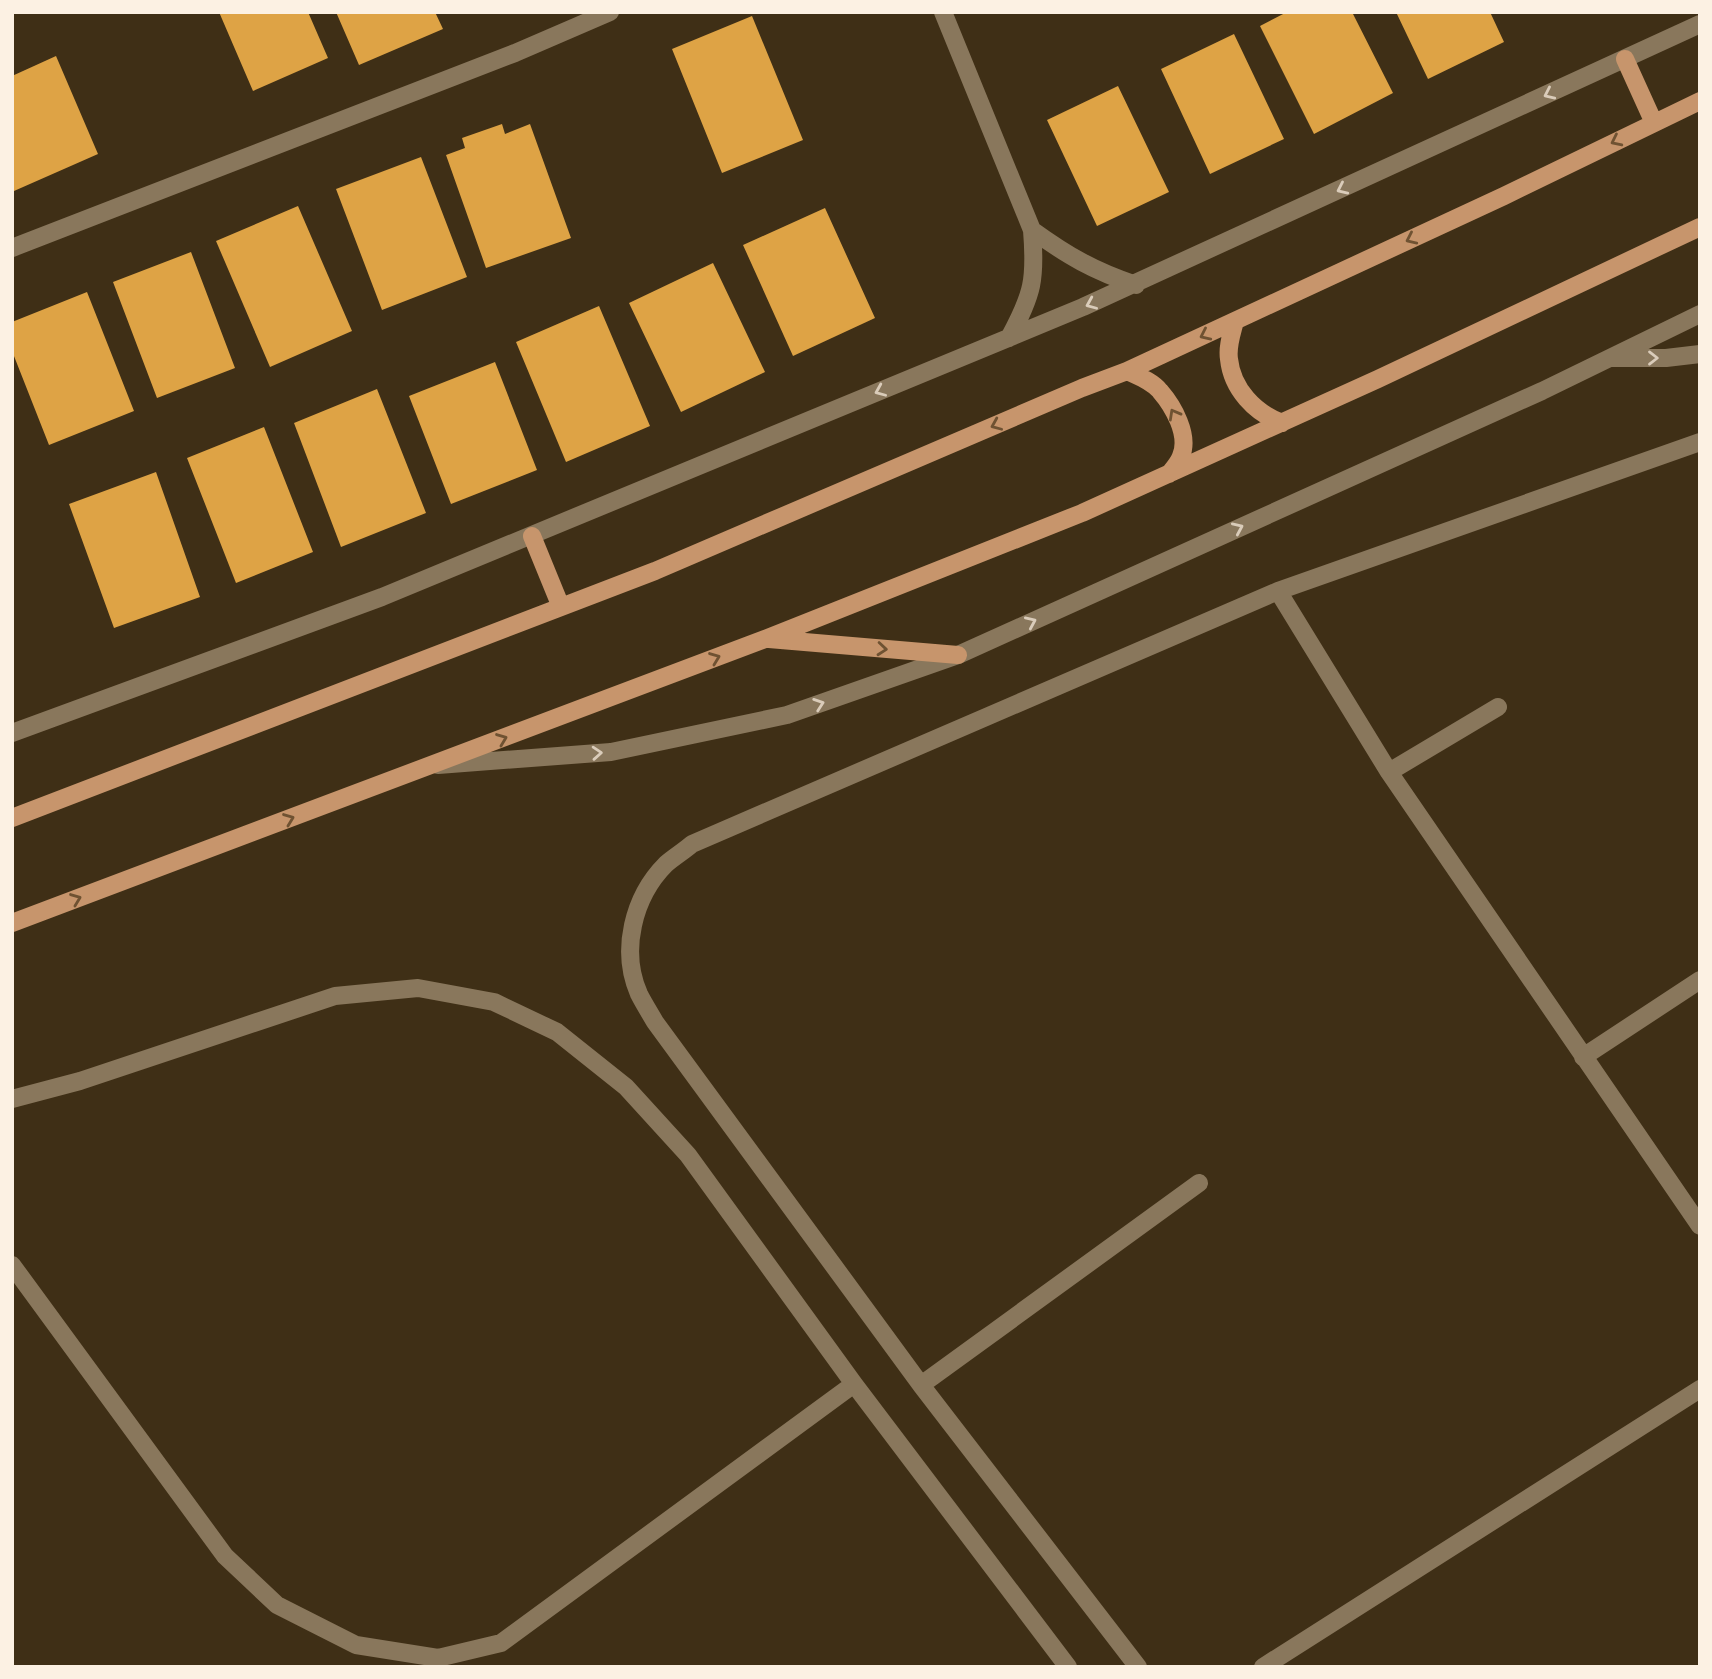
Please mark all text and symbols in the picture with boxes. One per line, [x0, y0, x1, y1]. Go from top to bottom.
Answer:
one-way arrow [1544, 86, 1556, 100]
one-way arrow [1611, 133, 1623, 147]
one-way arrow [1337, 181, 1349, 195]
one-way arrow [1406, 231, 1418, 245]
one-way arrow [1085, 295, 1097, 309]
one-way arrow [1200, 327, 1212, 341]
one-way arrow [1648, 350, 1658, 366]
one-way arrow [875, 382, 887, 396]
one-way arrow [1169, 409, 1182, 422]
one-way arrow [991, 417, 1003, 431]
one-way arrow [1231, 522, 1243, 536]
one-way arrow [1024, 616, 1036, 630]
one-way arrow [877, 641, 888, 656]
one-way arrow [708, 652, 720, 666]
one-way arrow [812, 698, 824, 712]
one-way arrow [495, 733, 507, 747]
one-way arrow [592, 746, 603, 761]
one-way arrow [283, 813, 295, 827]
one-way arrow [70, 894, 82, 908]

